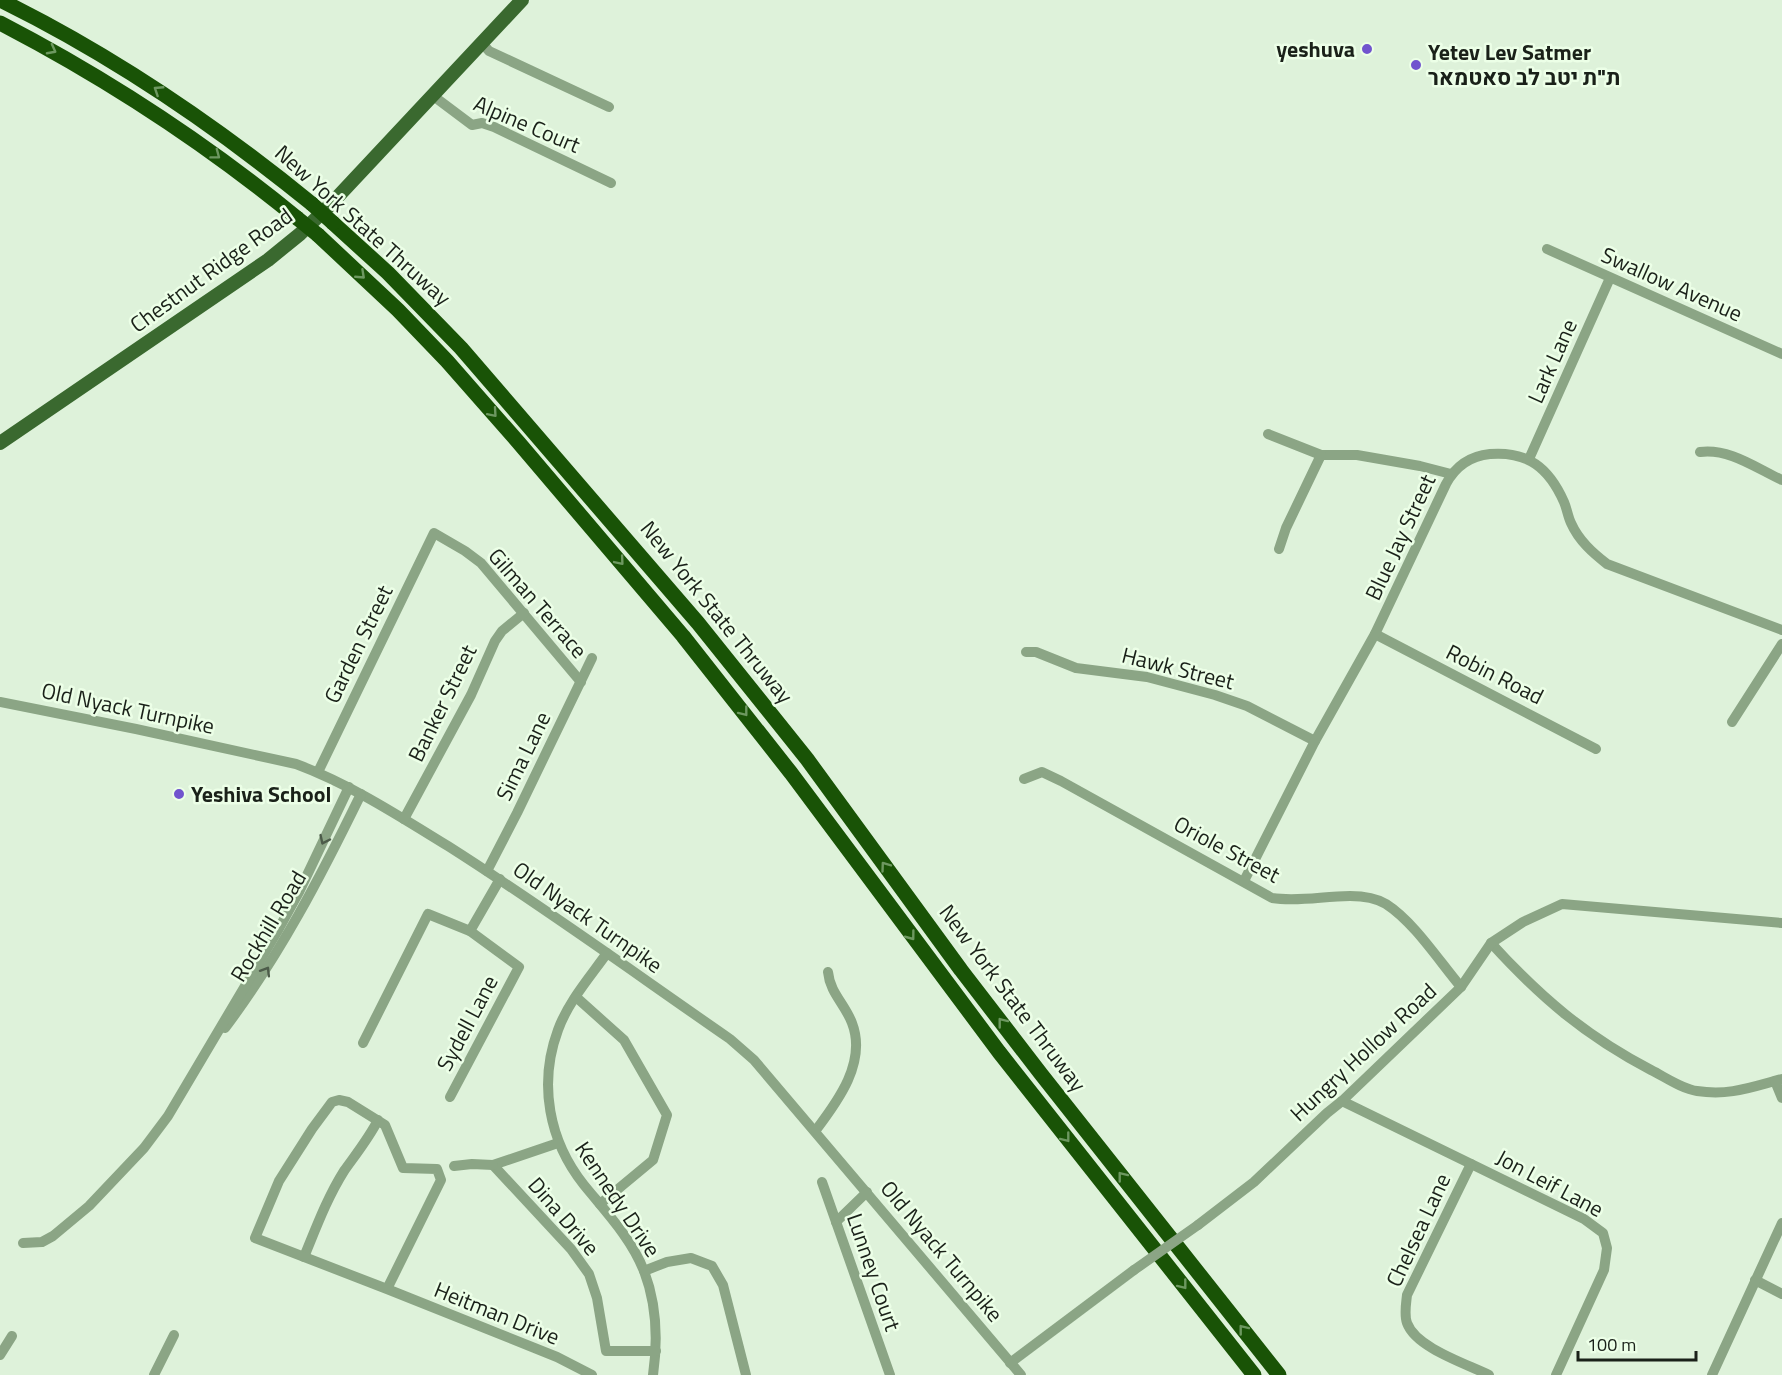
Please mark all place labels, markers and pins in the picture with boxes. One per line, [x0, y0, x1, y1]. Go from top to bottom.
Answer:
place label: yeshuva [1276, 32, 1355, 66]
place label: Yetev Lev Satmer ת"ת יטב לב סאטמאר [1428, 35, 1620, 94]
marker: yeshuva [1360, 42, 1374, 56]
marker: Yetev Lev Satmer ת"ת יטב לב סאטמאר [1409, 58, 1423, 72]
place label: Yeshiva School [191, 777, 331, 811]
marker: Yeshiva School [172, 787, 186, 801]

